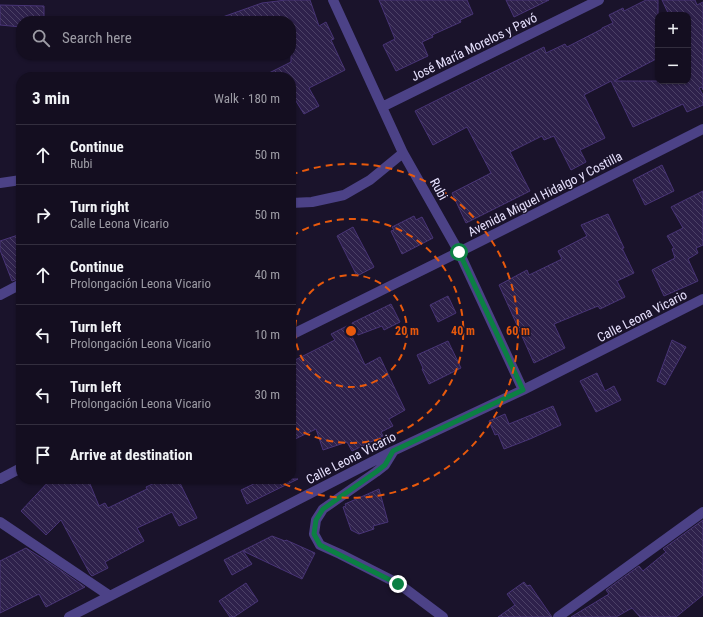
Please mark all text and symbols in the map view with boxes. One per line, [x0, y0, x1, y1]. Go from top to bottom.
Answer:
street label: José María Morelos y Pavó [408, 10, 540, 84]
map controls [655, 12, 691, 84]
button: + [655, 12, 691, 48]
search box [16, 16, 296, 60]
icon: search [30, 27, 52, 49]
text: Search here [62, 29, 132, 47]
button: − [655, 48, 691, 84]
text: 3 min [32, 88, 70, 108]
text: Walk · 180 m [214, 91, 280, 106]
text: Continue [70, 138, 124, 156]
icon: ahead [32, 144, 54, 166]
text: 50 m [254, 147, 280, 162]
street label: Avenida Miguel Hidalgo y Costilla [465, 148, 625, 240]
text: Rubi [70, 156, 93, 171]
street label: Rubi [427, 175, 451, 203]
text: Turn right [70, 198, 129, 216]
icon: right [32, 204, 54, 226]
text: 50 m [254, 207, 280, 222]
text: Calle Leona Vicario [70, 216, 169, 231]
route start [450, 243, 468, 261]
text: Continue [70, 258, 124, 276]
icon: ahead [32, 264, 54, 286]
text: 40 m [254, 267, 280, 282]
text: Prolongación Leona Vicario [70, 276, 211, 291]
street label: Calle Leona Vicario [595, 287, 689, 345]
text: Turn left [70, 318, 121, 336]
icon: left [32, 324, 54, 346]
centre of rings [344, 324, 358, 338]
text: 20 m [395, 324, 419, 338]
text: 40 m [451, 324, 475, 338]
text: 60 m [506, 324, 530, 338]
text: 10 m [254, 327, 280, 342]
text: Prolongación Leona Vicario [70, 336, 211, 351]
text: Turn left [70, 378, 121, 396]
icon: left [32, 384, 54, 406]
text: 30 m [254, 387, 280, 402]
text: Prolongación Leona Vicario [70, 396, 211, 411]
street label: Calle Leona Vicario [304, 429, 398, 487]
icon: arrive [32, 444, 54, 466]
text: Arrive at destination [70, 446, 193, 464]
route end [389, 575, 407, 593]

